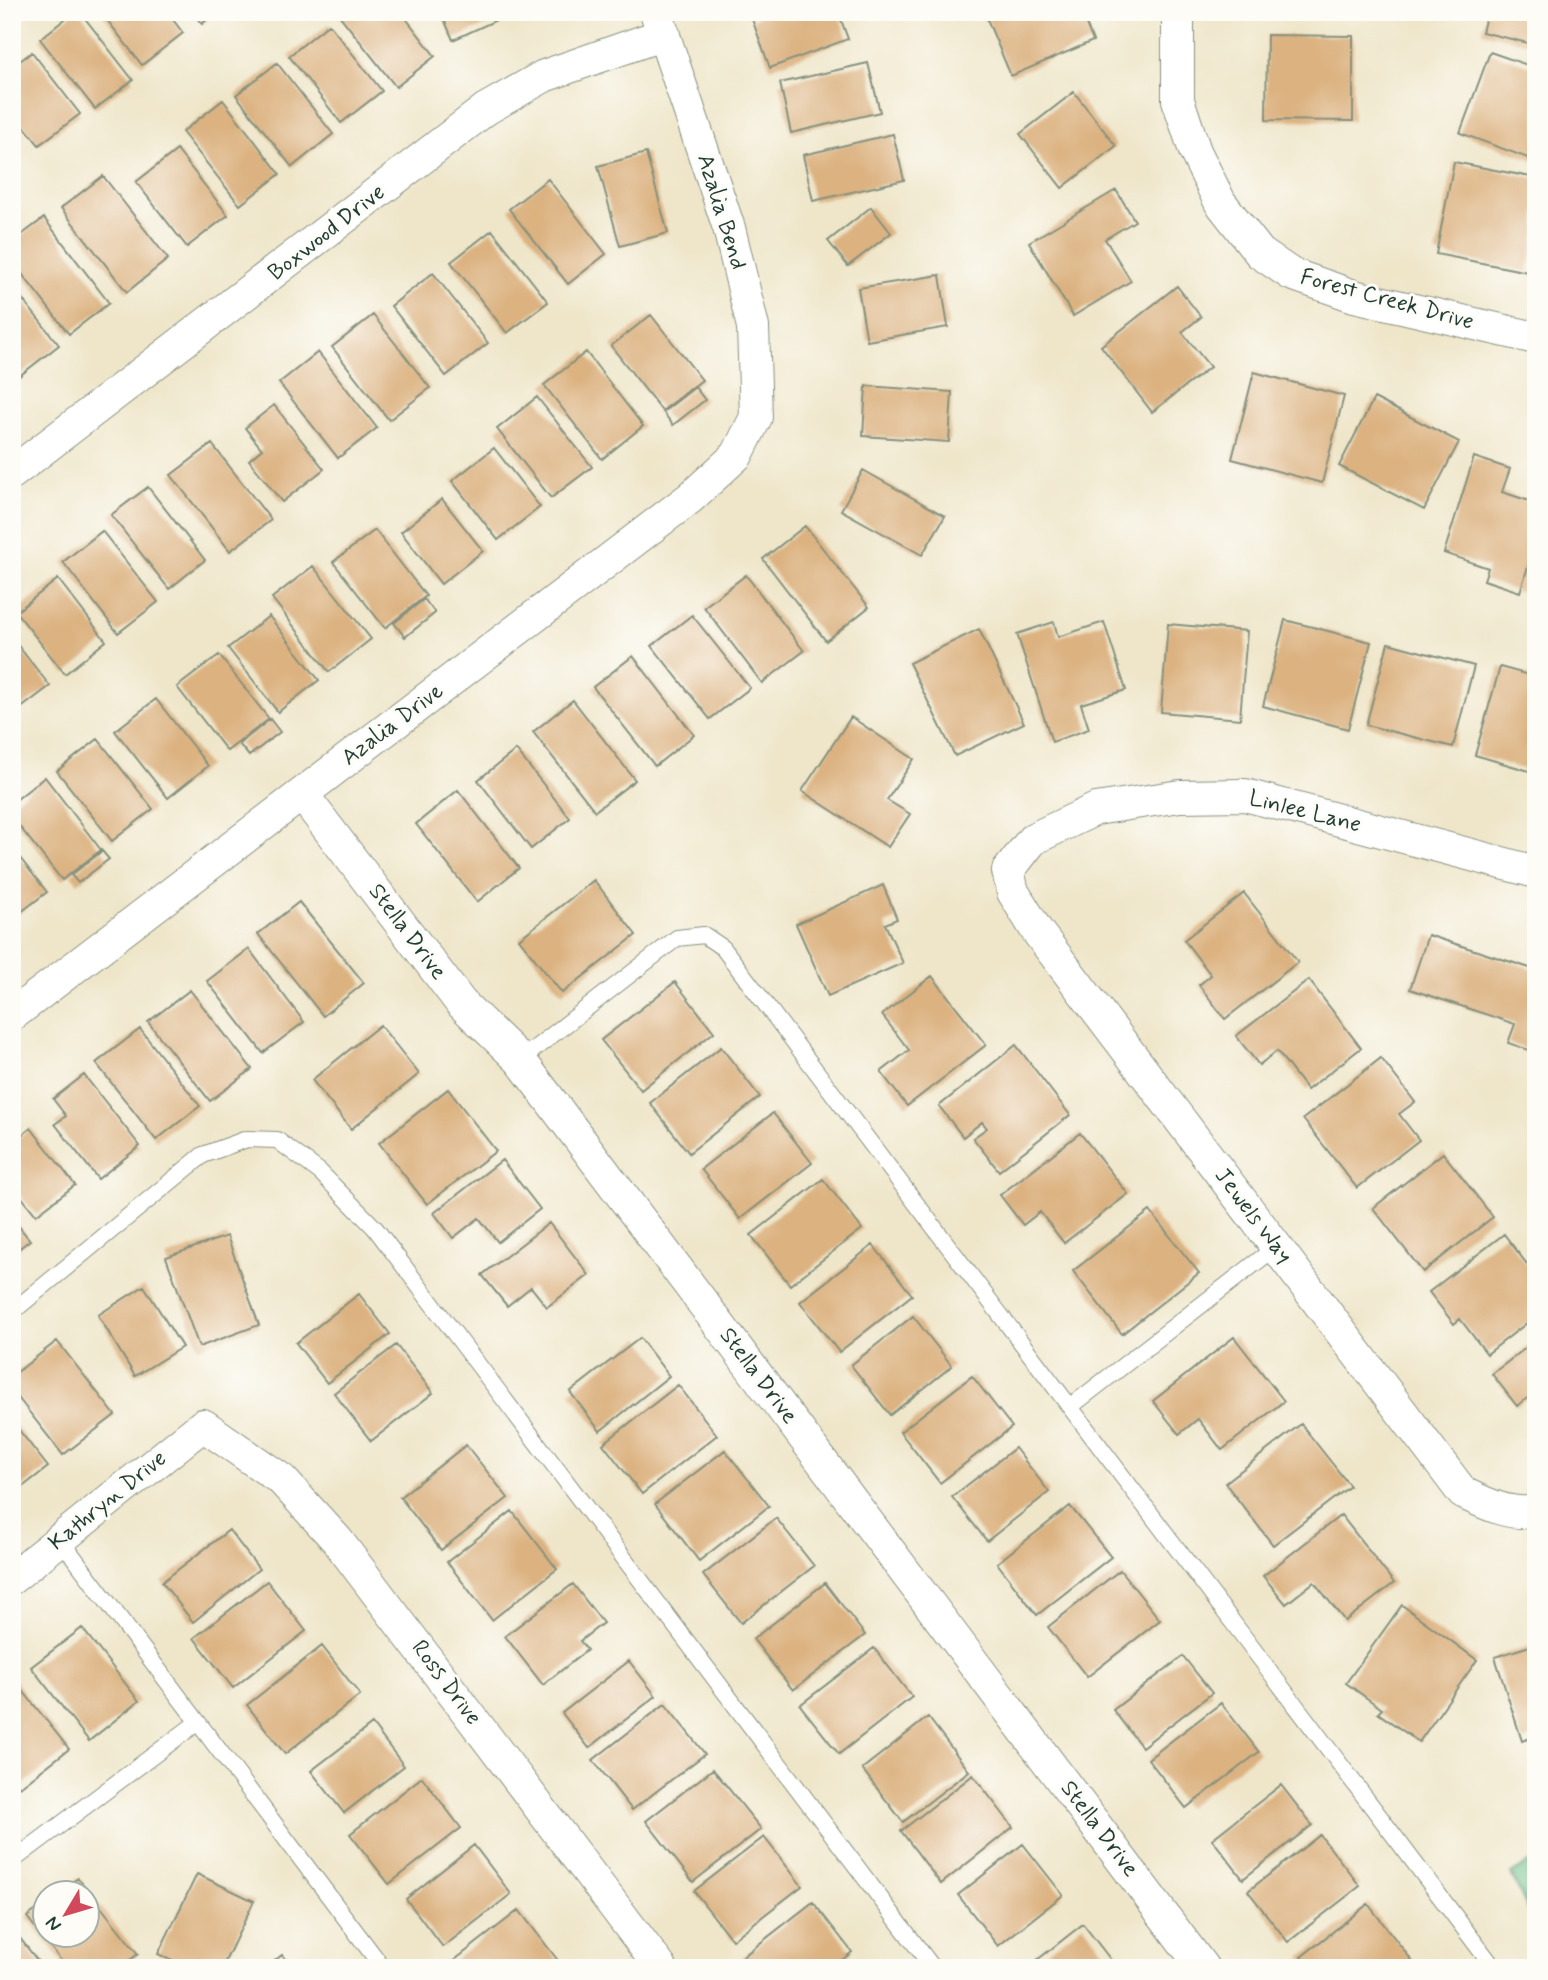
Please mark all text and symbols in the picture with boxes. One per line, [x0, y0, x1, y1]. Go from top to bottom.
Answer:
street label: Azalia Bend [689, 151, 753, 273]
street label: Boxwood Drive [262, 178, 392, 288]
street label: Forest Creek Drive [1297, 262, 1477, 338]
street label: Azalia Drive [336, 677, 450, 773]
street label: Linlee Lane [1246, 784, 1364, 840]
street label: Stella Drive [361, 878, 453, 986]
street label: Jewels Way [1207, 1162, 1299, 1270]
street label: Stella Drive [712, 1322, 804, 1430]
street label: Kathryn Drive [43, 1444, 173, 1558]
street label: Ross Drive [404, 1634, 488, 1732]
street label: Stella Drive [1053, 1775, 1145, 1883]
north arrow [32, 1878, 102, 1948]
text: N [40, 1911, 68, 1936]

